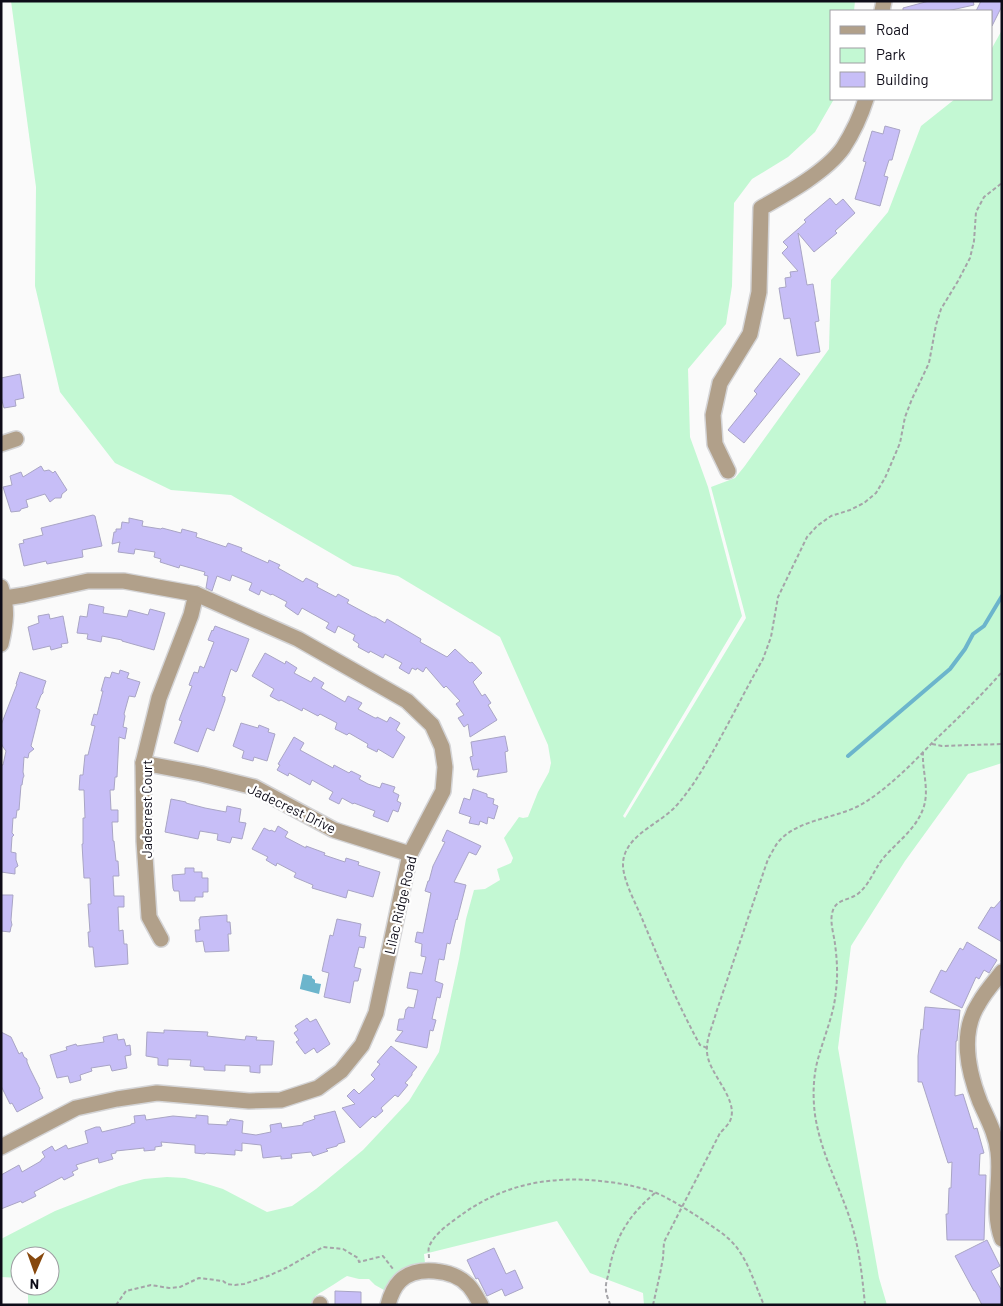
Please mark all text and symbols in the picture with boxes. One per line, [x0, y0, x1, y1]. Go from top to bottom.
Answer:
legend [830, 10, 993, 100]
text: Road [876, 20, 909, 38]
text: Park [876, 45, 906, 63]
text: Building [876, 70, 929, 88]
street label: Jadecrest Court [138, 760, 155, 858]
street label: Jadecrest Drive [245, 779, 339, 837]
street label: Lilac Ridge Road [380, 854, 420, 956]
north arrow [10, 1246, 60, 1296]
text: N [30, 1276, 39, 1293]

